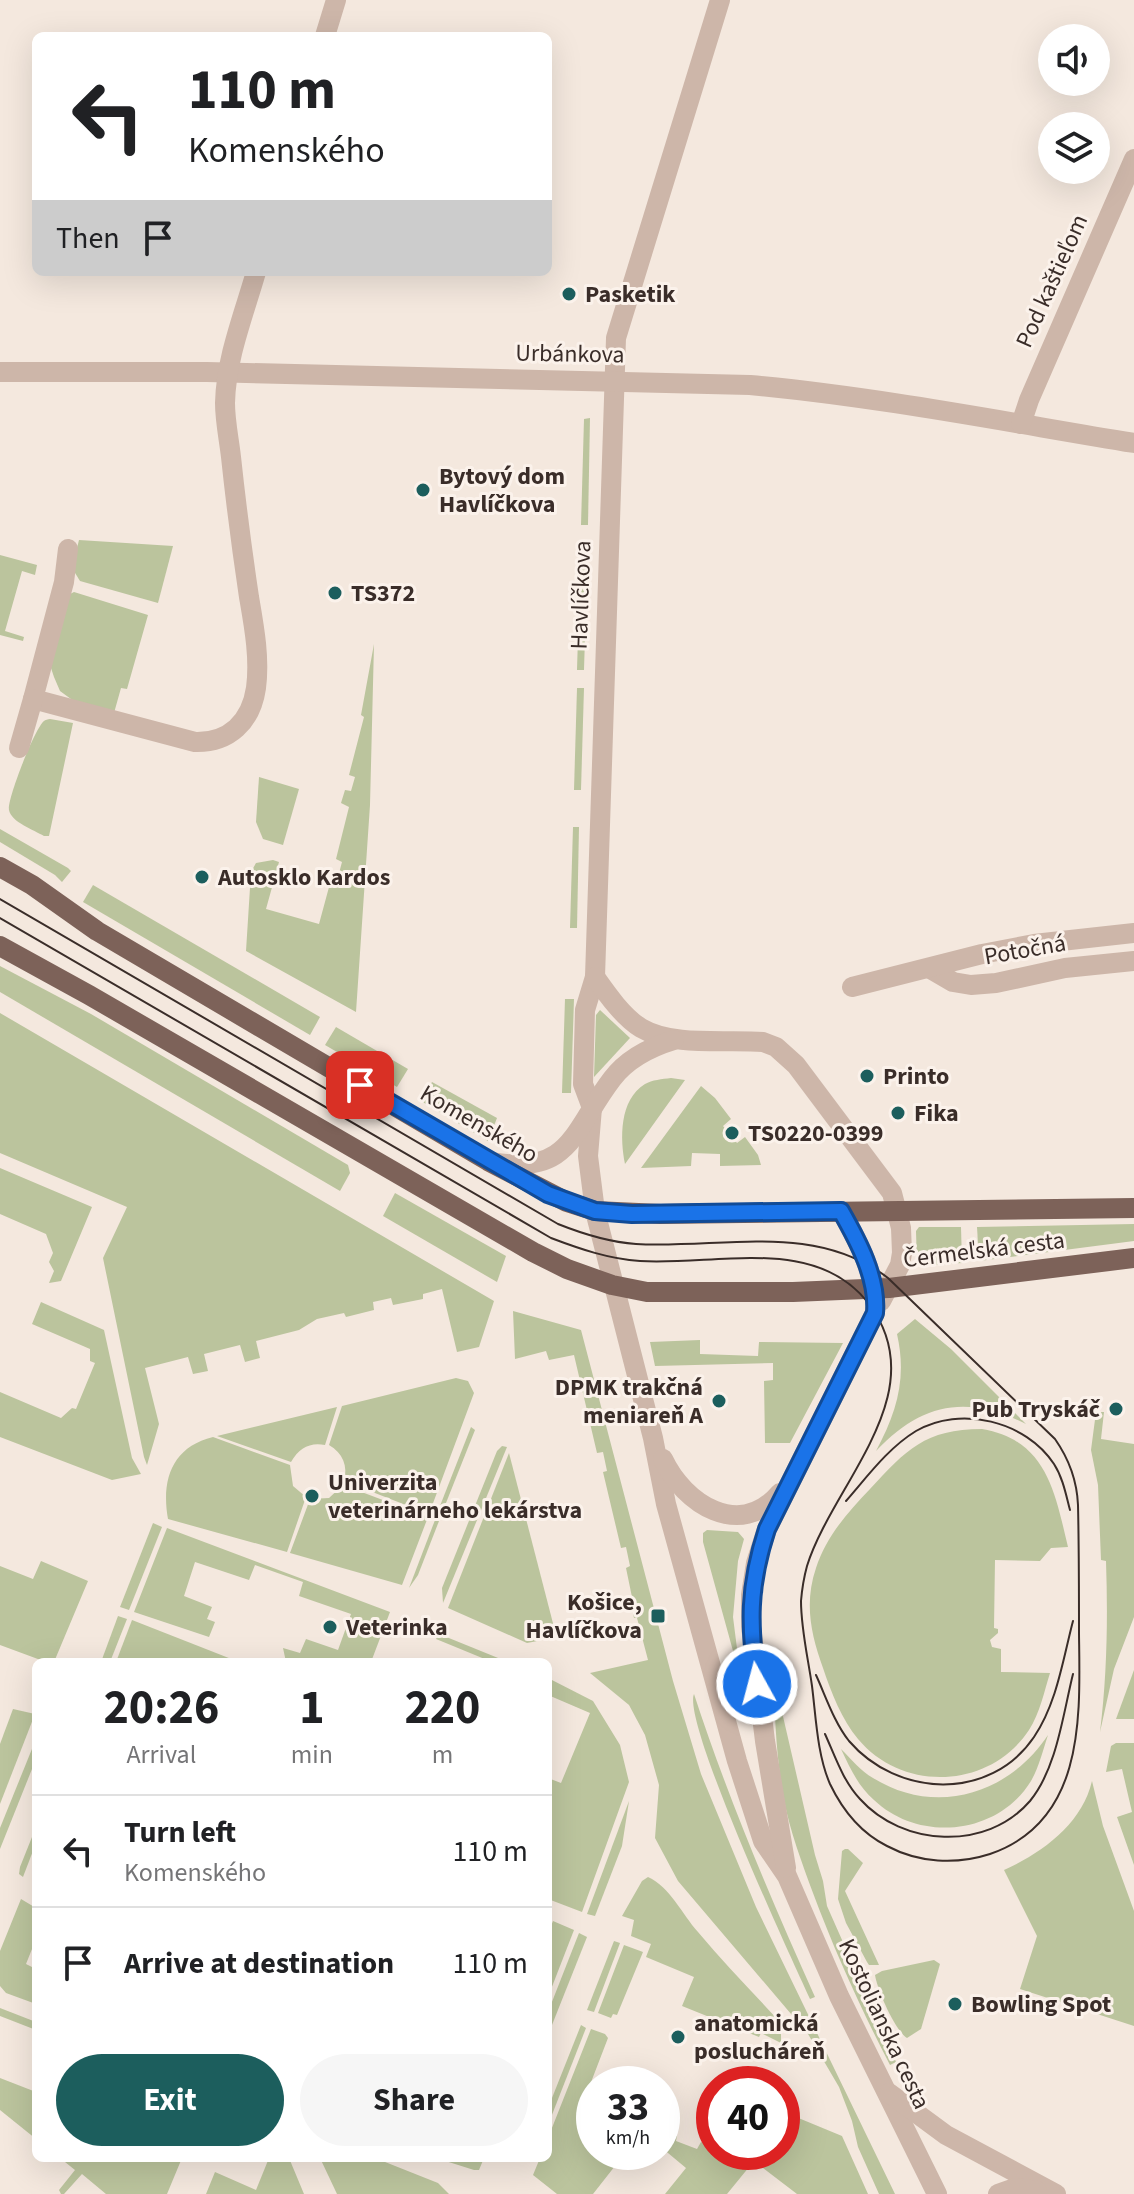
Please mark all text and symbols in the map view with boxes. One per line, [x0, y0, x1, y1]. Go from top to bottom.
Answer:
map controls [1038, 24, 1110, 184]
button: sound [1038, 24, 1110, 96]
text: 110 m [188, 51, 336, 130]
icon: left [56, 64, 160, 168]
button: layers [1038, 112, 1110, 184]
text: Komenského [188, 125, 385, 176]
street label: Pod kaštieľom [1007, 209, 1097, 353]
icon: arrive [136, 216, 180, 260]
text: Then [56, 217, 120, 260]
place label: Pasketik [585, 277, 676, 312]
marker: Pasketik [560, 285, 578, 303]
street label: Urbánkova [515, 336, 625, 372]
place label: Bytový dom Havlíčkova [439, 459, 565, 522]
marker: Bytový dom Havlíčkova [414, 481, 432, 499]
street label: Havlíčkova [562, 540, 600, 650]
place label: TS372 [351, 576, 415, 611]
marker: TS372 [326, 584, 344, 602]
place label: Autosklo Kardos [217, 860, 390, 895]
marker: Autosklo Kardos [193, 868, 211, 886]
street label: Potočná [981, 926, 1069, 974]
pin [326, 1051, 394, 1119]
place label: Printo [883, 1059, 949, 1094]
icon: arrive [338, 1063, 382, 1107]
marker: Printo [858, 1067, 876, 1085]
street label: Komenského [413, 1076, 545, 1172]
place label: Fika [914, 1096, 959, 1131]
marker: Fika [889, 1104, 907, 1122]
place label: TS0220-0399 [748, 1116, 883, 1151]
marker: TS0220-0399 [723, 1124, 741, 1142]
street label: Čermeľská cesta [901, 1223, 1067, 1277]
place label: DPMK trakčná meniareň A [555, 1370, 703, 1433]
marker: DPMK trakčná meniareň A [710, 1392, 728, 1410]
place label: Pub Tryskáč [972, 1392, 1101, 1427]
marker: Pub Tryskáč [1107, 1400, 1125, 1418]
place label: Univerzita veterinárneho lekárstva [328, 1465, 582, 1528]
marker: Univerzita veterinárneho lekárstva [303, 1487, 321, 1505]
place label: Košice, Havlíčkova [526, 1585, 642, 1648]
marker: Košice, Havlíčkova [649, 1607, 667, 1625]
place label: Veterinka [345, 1610, 448, 1645]
marker: Veterinka [321, 1618, 339, 1636]
position arrow [715, 1642, 799, 1726]
text: 20:26 [103, 1674, 219, 1742]
text: 1 [299, 1674, 325, 1742]
text: 220 [404, 1674, 480, 1742]
text: Arrival [126, 1736, 196, 1773]
text: min [291, 1736, 333, 1773]
text: m [432, 1736, 453, 1773]
text: Turn left [124, 1811, 236, 1854]
icon: left [56, 1829, 100, 1873]
text: 110 m [452, 1830, 528, 1873]
text: Komenského [124, 1854, 266, 1891]
street label: Kostolianska cesta [829, 1933, 939, 2115]
icon: arrive [56, 1941, 100, 1985]
text: Arrive at destination [124, 1942, 394, 1985]
text: 110 m [452, 1942, 528, 1985]
place label: Bowling Spot [971, 1987, 1111, 2022]
marker: Bowling Spot [946, 1995, 964, 2013]
place label: anatomická poslucháreň [694, 2006, 825, 2069]
marker: anatomická poslucháreň [669, 2028, 687, 2046]
button: Exit [56, 2054, 284, 2146]
button: Share [300, 2054, 528, 2146]
speed limit sign: 40 [696, 2066, 800, 2170]
text: 33 [607, 2079, 649, 2136]
text: km/h [606, 2124, 650, 2152]

